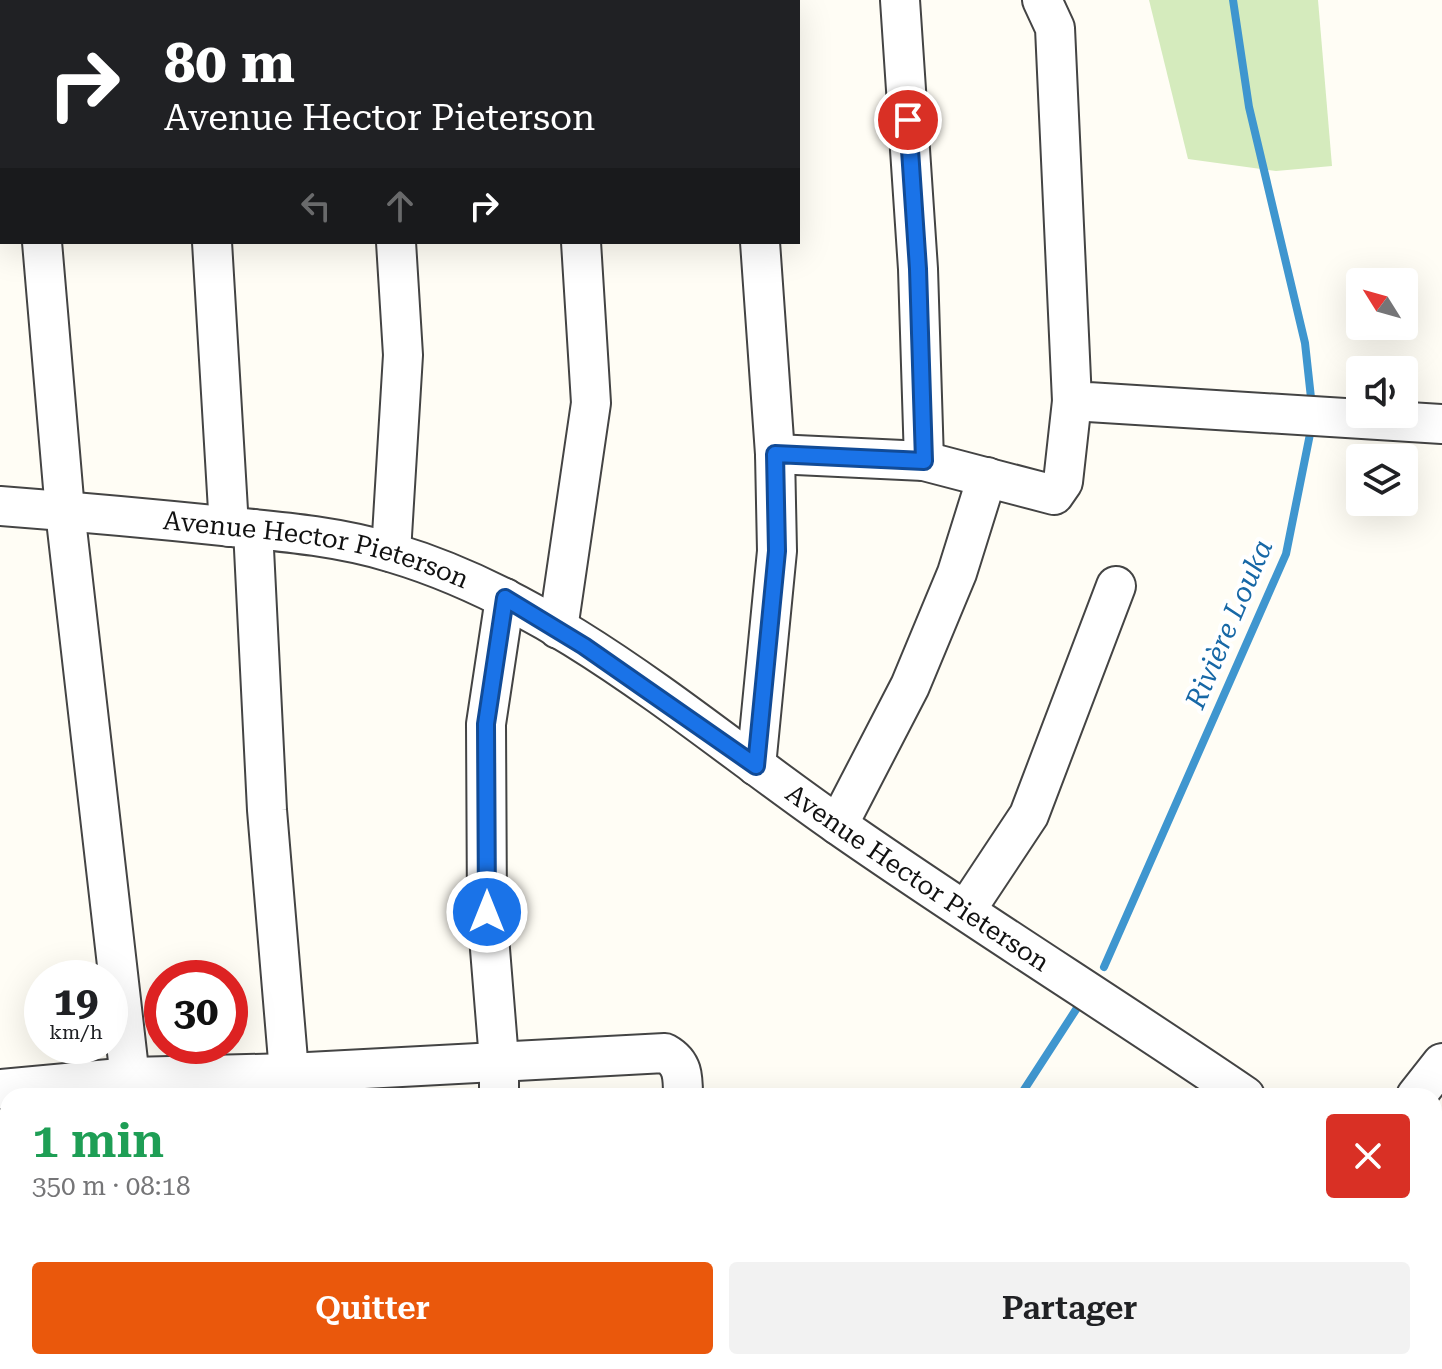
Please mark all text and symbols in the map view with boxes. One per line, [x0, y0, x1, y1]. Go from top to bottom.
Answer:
text: 80 m [164, 30, 295, 96]
icon: right [32, 32, 136, 136]
pin [874, 86, 942, 154]
text: Avenue Hector Pieterson [164, 97, 595, 139]
icon: arrive [886, 98, 930, 142]
icon: left [294, 184, 338, 228]
icon: ahead [378, 184, 422, 228]
icon: right [462, 184, 506, 228]
north arrow [1346, 268, 1418, 340]
map controls [1346, 268, 1418, 516]
button: sound [1346, 356, 1418, 428]
button: layers [1346, 444, 1418, 516]
street label: Avenue Hector Pieterson [162, 505, 474, 594]
water label: Rivière Louka [1178, 534, 1279, 714]
street label: Avenue Hector Pieterson [780, 778, 1055, 977]
position arrow [445, 870, 529, 954]
speed limit sign: 30 [144, 960, 248, 1064]
text: 19 [54, 978, 98, 1025]
text: km/h [49, 1020, 103, 1044]
text: 1 min [32, 1113, 164, 1169]
button: close [1326, 1114, 1410, 1198]
text: 350 m · 08:18 [32, 1171, 191, 1201]
button: Quitter [32, 1262, 713, 1354]
button: Partager [729, 1262, 1410, 1354]

